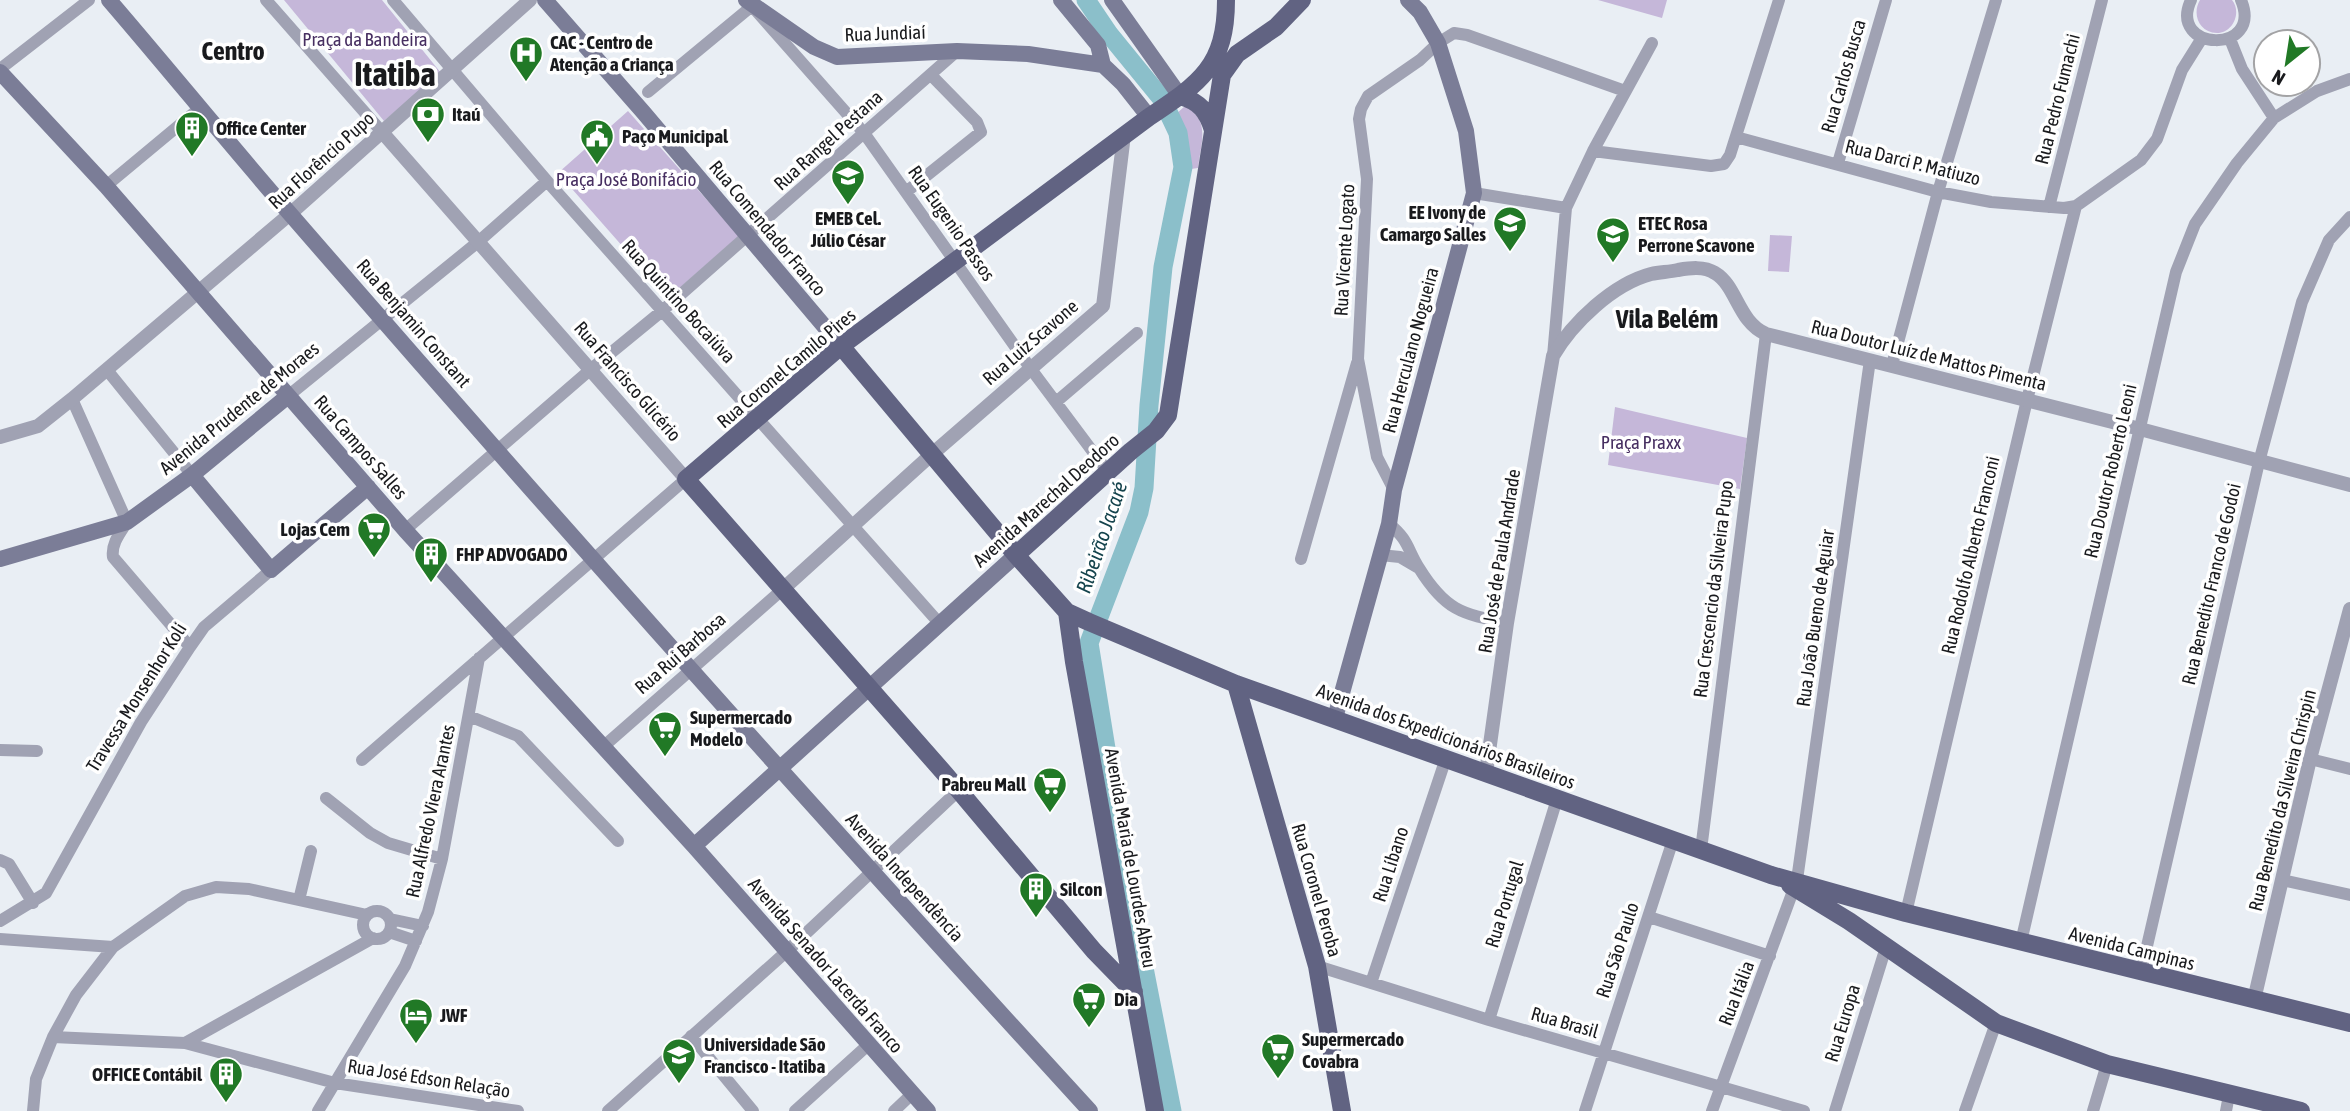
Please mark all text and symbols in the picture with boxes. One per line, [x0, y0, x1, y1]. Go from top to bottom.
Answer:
street label: Rua Carlos Busca [1816, 17, 1870, 135]
street label: Rua Jundiaí [844, 21, 926, 45]
park label: Praça da Bandeira [302, 28, 428, 50]
north arrow [2252, 28, 2322, 98]
place label: CAC - Centro de Atenção a Criança [549, 31, 674, 75]
street label: Rua Pedro Fumachi [2030, 31, 2084, 167]
hospital icon: CAC - Centro de Atenção a Criança [507, 34, 545, 83]
district label: Centro [201, 36, 265, 66]
district label: Itatiba [354, 55, 436, 93]
text: N [2268, 65, 2289, 90]
street label: Rua Rangel Pestana [769, 85, 887, 195]
bank icon: Itaú [409, 95, 447, 144]
place label: Itaú [452, 103, 480, 125]
street label: Rua Florêncio Pupo [264, 107, 378, 213]
building icon: Office Center [173, 109, 211, 158]
place label: Office Center [216, 117, 306, 139]
public building icon: Paço Municipal [578, 117, 616, 166]
place label: Paço Municipal [622, 125, 729, 147]
street label: Rua Darci P. Matiuzo [1843, 135, 1983, 189]
street label: Rua Comendador Franco [705, 156, 831, 300]
school or university icon: EMEB Cel. Júlio César [829, 157, 867, 206]
street label: Rua Eugenio Passos [904, 161, 1000, 285]
park label: Praça José Bonifácio [556, 168, 696, 190]
street label: Rua Vicente Logato [1330, 183, 1358, 317]
place label: EE Ivony de Camargo Salles [1380, 201, 1486, 245]
school or university icon: EE Ivony de Camargo Salles [1491, 204, 1529, 253]
place label: EMEB Cel. Júlio César [810, 207, 886, 251]
place label: ETEC Rosa Perrone Scavone [1638, 212, 1755, 256]
school or university icon: ETEC Rosa Perrone Scavone [1594, 215, 1632, 264]
street label: Rua Quintino Bocaiúva [618, 235, 740, 367]
street label: Rua Benjamin Constant [352, 254, 476, 392]
street label: Rua Herculano Nogueira [1377, 265, 1443, 435]
street label: Rua Luiz Scavone [978, 295, 1082, 389]
street label: Rua Coronel Camilo Pires [712, 304, 860, 432]
district label: Vila Belém [1615, 304, 1718, 334]
street label: Rua Doutor Luíz de Mattos Pimenta [1809, 315, 2049, 395]
street label: Rua Francisco Glicério [570, 317, 686, 445]
street label: Avenida Prudente de Moraes [155, 337, 323, 479]
street label: Rua Doutor Roberto Leoni [2079, 382, 2141, 560]
street label: Rua Campos Salles [310, 391, 412, 504]
street label: Avenida Marechal Deodoro [969, 429, 1123, 571]
park label: Praça Praxx [1601, 431, 1682, 453]
street label: Rua Rodolfo Alberto Franconi [1936, 454, 2004, 656]
street label: Rua José de Paula Andrade [1474, 467, 1524, 655]
water label: Ribeirão Jacaré [1071, 478, 1131, 596]
street label: Rua Crescencio da Silveira Pupo [1689, 479, 1737, 699]
street label: Rua Benedito Franco de Godoi [2177, 481, 2245, 687]
supermarket icon: Lojas Cem [355, 510, 393, 559]
place label: Lojas Cem [280, 518, 350, 540]
street label: Rua João Bueno de Aguiar [1792, 528, 1838, 708]
building icon: FHP ADVOGADO [412, 535, 450, 584]
place label: FHP ADVOGADO [456, 543, 568, 565]
street label: Rua Rui Barbosa [630, 608, 730, 698]
street label: Travessa Monsenhor Koli [81, 618, 191, 776]
street label: Avenida dos Expedicionários Brasileiros [1314, 679, 1578, 793]
street label: Rua Benedito da Silveira Chrispin [2244, 687, 2320, 913]
place label: Supermercado Modelo [690, 706, 792, 750]
supermarket icon: Supermercado Modelo [646, 709, 684, 758]
street label: Rua Alfredo Viera Arantes [401, 722, 459, 900]
street label: Avenida Maria de Lourdes Abreu [1101, 746, 1161, 970]
supermarket icon: Pabreu Mall [1031, 765, 1069, 814]
place label: Pabreu Mall [942, 773, 1027, 795]
street label: Avenida Independência [842, 808, 968, 946]
street label: Rua Coronel Peroba [1287, 821, 1347, 959]
street label: Rua Líbano [1368, 824, 1413, 904]
street label: Rua Portugal [1480, 858, 1528, 950]
building icon: Silcon [1017, 870, 1055, 919]
street label: Avenida Senador Lacerda Franco [744, 873, 908, 1057]
place label: Silcon [1060, 878, 1102, 900]
street label: Rua São Paulo [1591, 899, 1643, 1001]
street label: Avenida Campinas [2067, 922, 2197, 974]
street label: Rua Itália [1714, 958, 1758, 1028]
supermarket icon: Dia [1070, 980, 1108, 1029]
street label: Rua Europa [1820, 982, 1864, 1064]
place label: Dia [1114, 988, 1138, 1010]
hotel icon: JWF [397, 996, 435, 1045]
street label: Rua Brasil [1529, 1002, 1601, 1042]
place label: JWF [439, 1004, 468, 1026]
place label: Supermercado Covabra [1302, 1028, 1404, 1072]
supermarket icon: Supermercado Covabra [1259, 1031, 1297, 1080]
place label: Universidade São Francisco - Itatiba [704, 1033, 826, 1077]
school or university icon: Universidade São Francisco - Itatiba [660, 1036, 698, 1085]
street label: Rua José Edson Relação [346, 1054, 512, 1102]
building icon: OFFICE Contábil [207, 1055, 245, 1104]
place label: OFFICE Contábil [92, 1063, 203, 1085]

